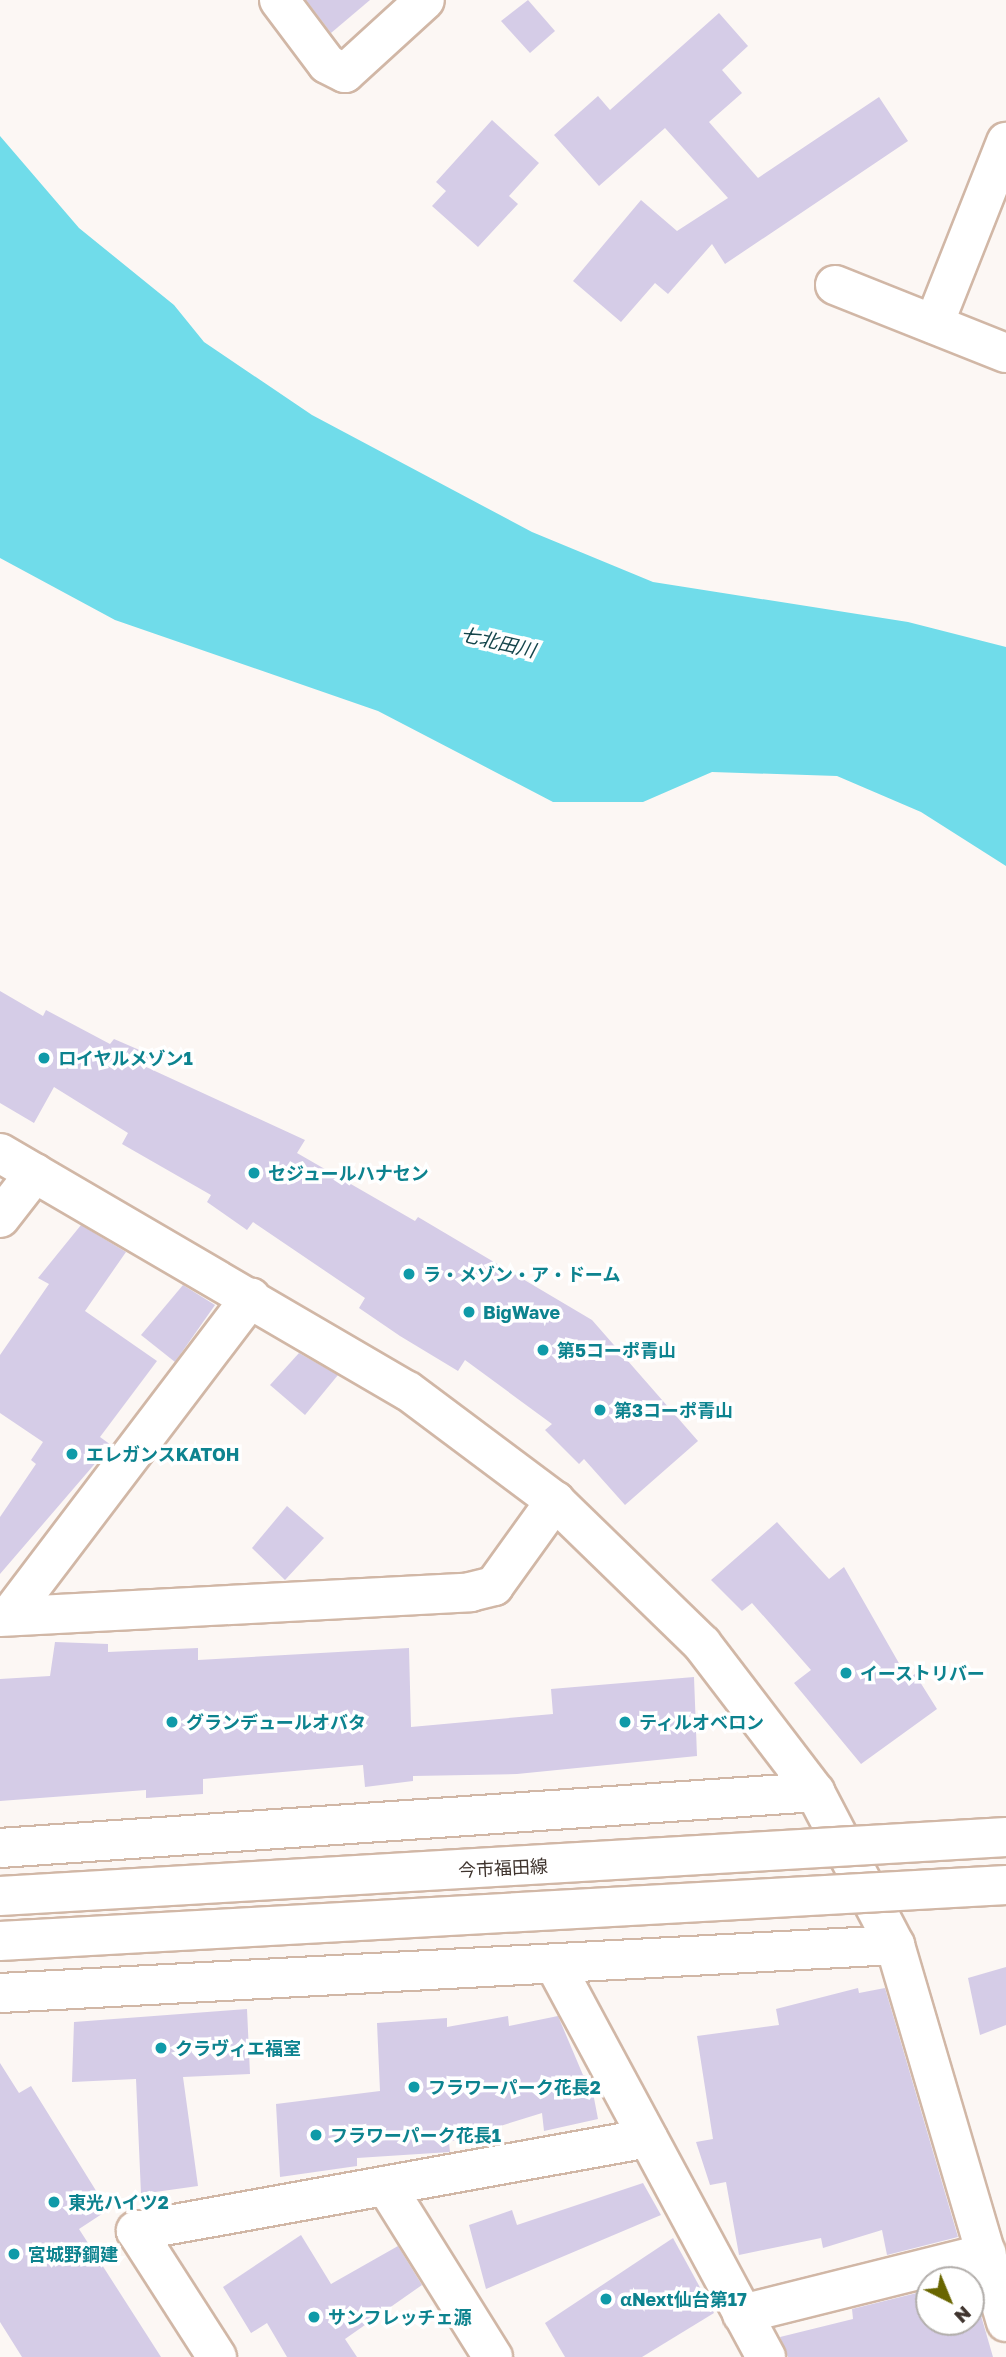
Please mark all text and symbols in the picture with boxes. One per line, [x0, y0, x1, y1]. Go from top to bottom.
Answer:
water label: 七北田川 [458, 622, 538, 662]
place label: ロイヤルメゾン1 [58, 1047, 193, 1069]
marker: ロイヤルメゾン1 [36, 1050, 52, 1066]
place label: セジュールハナセン [268, 1162, 430, 1184]
marker: セジュールハナセン [246, 1165, 262, 1181]
place label: ラ・メゾン・ア・ドーム [423, 1263, 621, 1285]
marker: ラ・メゾン・ア・ドーム [401, 1266, 417, 1282]
place label: BigWave [483, 1301, 560, 1323]
marker: BigWave [461, 1304, 477, 1320]
place label: 第5コーポ青山 [557, 1339, 676, 1361]
marker: 第5コーポ青山 [535, 1342, 551, 1358]
place label: 第3コーポ青山 [614, 1399, 733, 1421]
marker: 第3コーポ青山 [592, 1402, 608, 1418]
place label: エレガンスKATOH [86, 1443, 240, 1465]
marker: エレガンスKATOH [64, 1446, 80, 1462]
place label: イーストリバー [860, 1662, 986, 1684]
marker: イーストリバー [838, 1665, 854, 1681]
place label: グランデュールオバタ [186, 1711, 366, 1733]
place label: ティルオベロン [639, 1711, 765, 1733]
marker: グランデュールオバタ [164, 1714, 180, 1730]
marker: ティルオベロン [617, 1714, 633, 1730]
street label: 今市福田線 [457, 1855, 549, 1881]
place label: クラヴィエ福室 [175, 2037, 301, 2059]
marker: クラヴィエ福室 [153, 2040, 169, 2056]
place label: フラワーパーク花長2 [428, 2076, 601, 2098]
marker: フラワーパーク花長2 [406, 2079, 422, 2095]
place label: フラワーパーク花長1 [330, 2124, 501, 2146]
marker: フラワーパーク花長1 [308, 2127, 324, 2143]
place label: 東光ハイツ2 [68, 2191, 169, 2213]
marker: 東光ハイツ2 [46, 2194, 62, 2210]
place label: 宮城野鋼建 [28, 2243, 118, 2265]
marker: 宮城野鋼建 [6, 2246, 22, 2262]
north arrow [915, 2266, 985, 2336]
place label: αNext仙台第17 [620, 2288, 747, 2310]
marker: αNext仙台第17 [598, 2291, 614, 2307]
text: N [950, 2302, 976, 2329]
place label: サンフレッチェ源 [328, 2306, 472, 2328]
marker: サンフレッチェ源 [306, 2309, 322, 2325]

